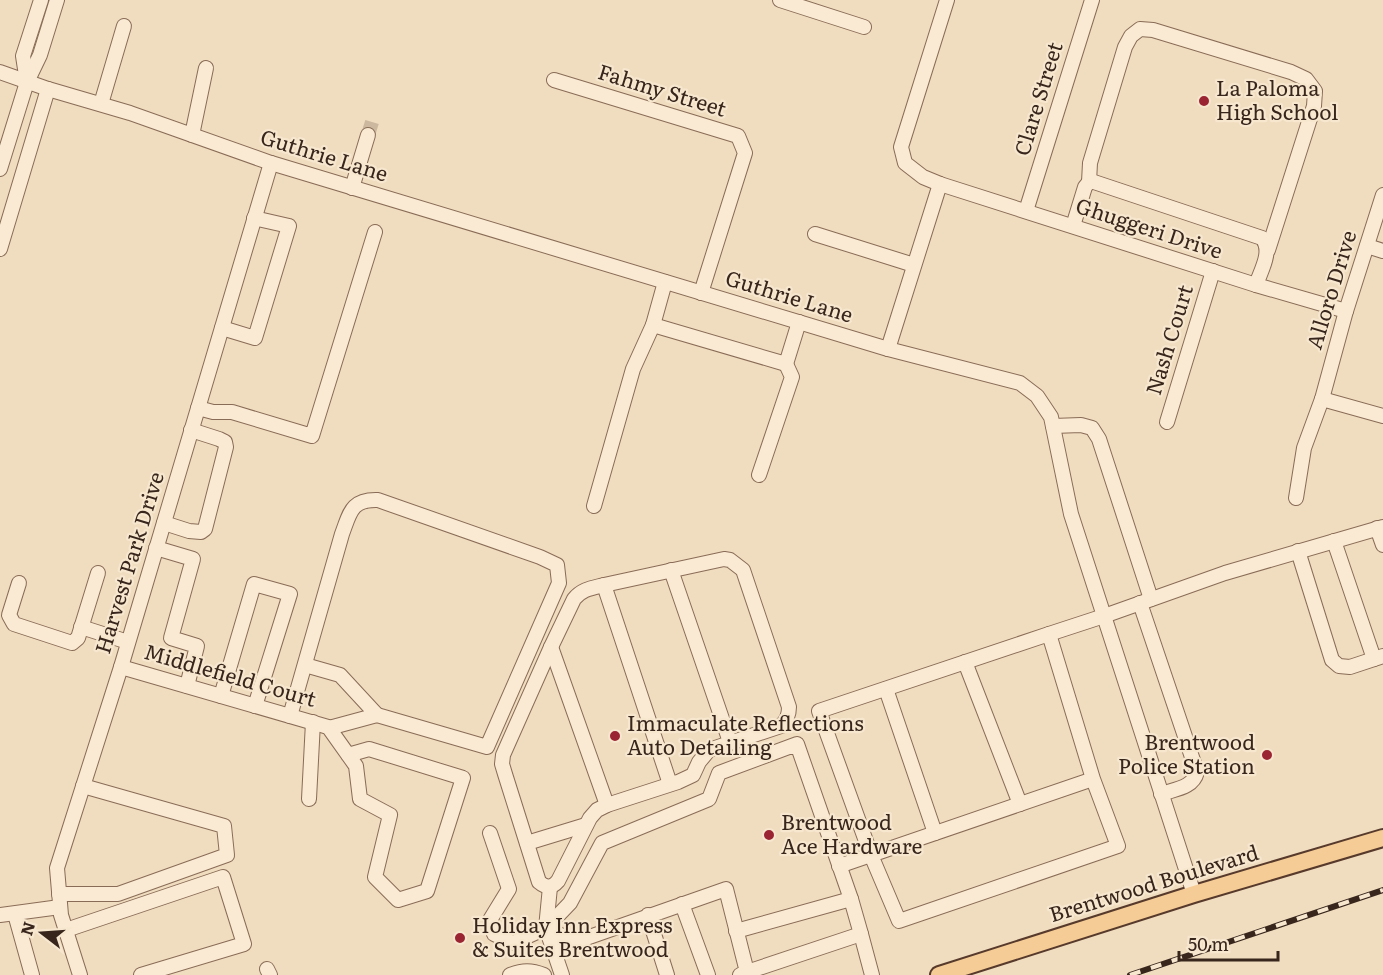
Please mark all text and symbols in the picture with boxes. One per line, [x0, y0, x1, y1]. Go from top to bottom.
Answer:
street label: Clare Street [1005, 37, 1069, 159]
street label: Fahmy Street [595, 54, 731, 123]
place label: La Paloma High School [1216, 71, 1338, 126]
marker: La Paloma High School [1197, 94, 1211, 108]
street label: Guthrie Lane [257, 120, 392, 188]
street label: Ghuggeri Drive [1072, 188, 1227, 265]
street label: Alloro Drive [1297, 226, 1362, 353]
street label: Guthrie Lane [722, 261, 857, 329]
street label: Nash Court [1136, 280, 1199, 398]
street label: Harvest Park Drive [85, 467, 170, 657]
street label: Middlefield Court [141, 634, 321, 713]
place label: Immaculate Reflections Auto Detailing [627, 706, 864, 761]
place label: Brentwood Police Station [1118, 725, 1255, 780]
marker: Immaculate Reflections Auto Detailing [608, 729, 622, 743]
marker: Brentwood Police Station [1260, 748, 1274, 762]
place label: Brentwood Ace Hardware [781, 805, 922, 860]
marker: Brentwood Ace Hardware [762, 828, 776, 842]
street label: Brentwood Boulevard [1045, 835, 1262, 928]
north arrow [12, 903, 72, 963]
place label: Holiday Inn Express & Suites Brentwood [472, 908, 672, 963]
text: N [13, 918, 40, 938]
scale bar [1179, 924, 1278, 962]
text: 50 m [1188, 930, 1229, 957]
marker: Holiday Inn Express & Suites Brentwood [453, 931, 467, 945]

